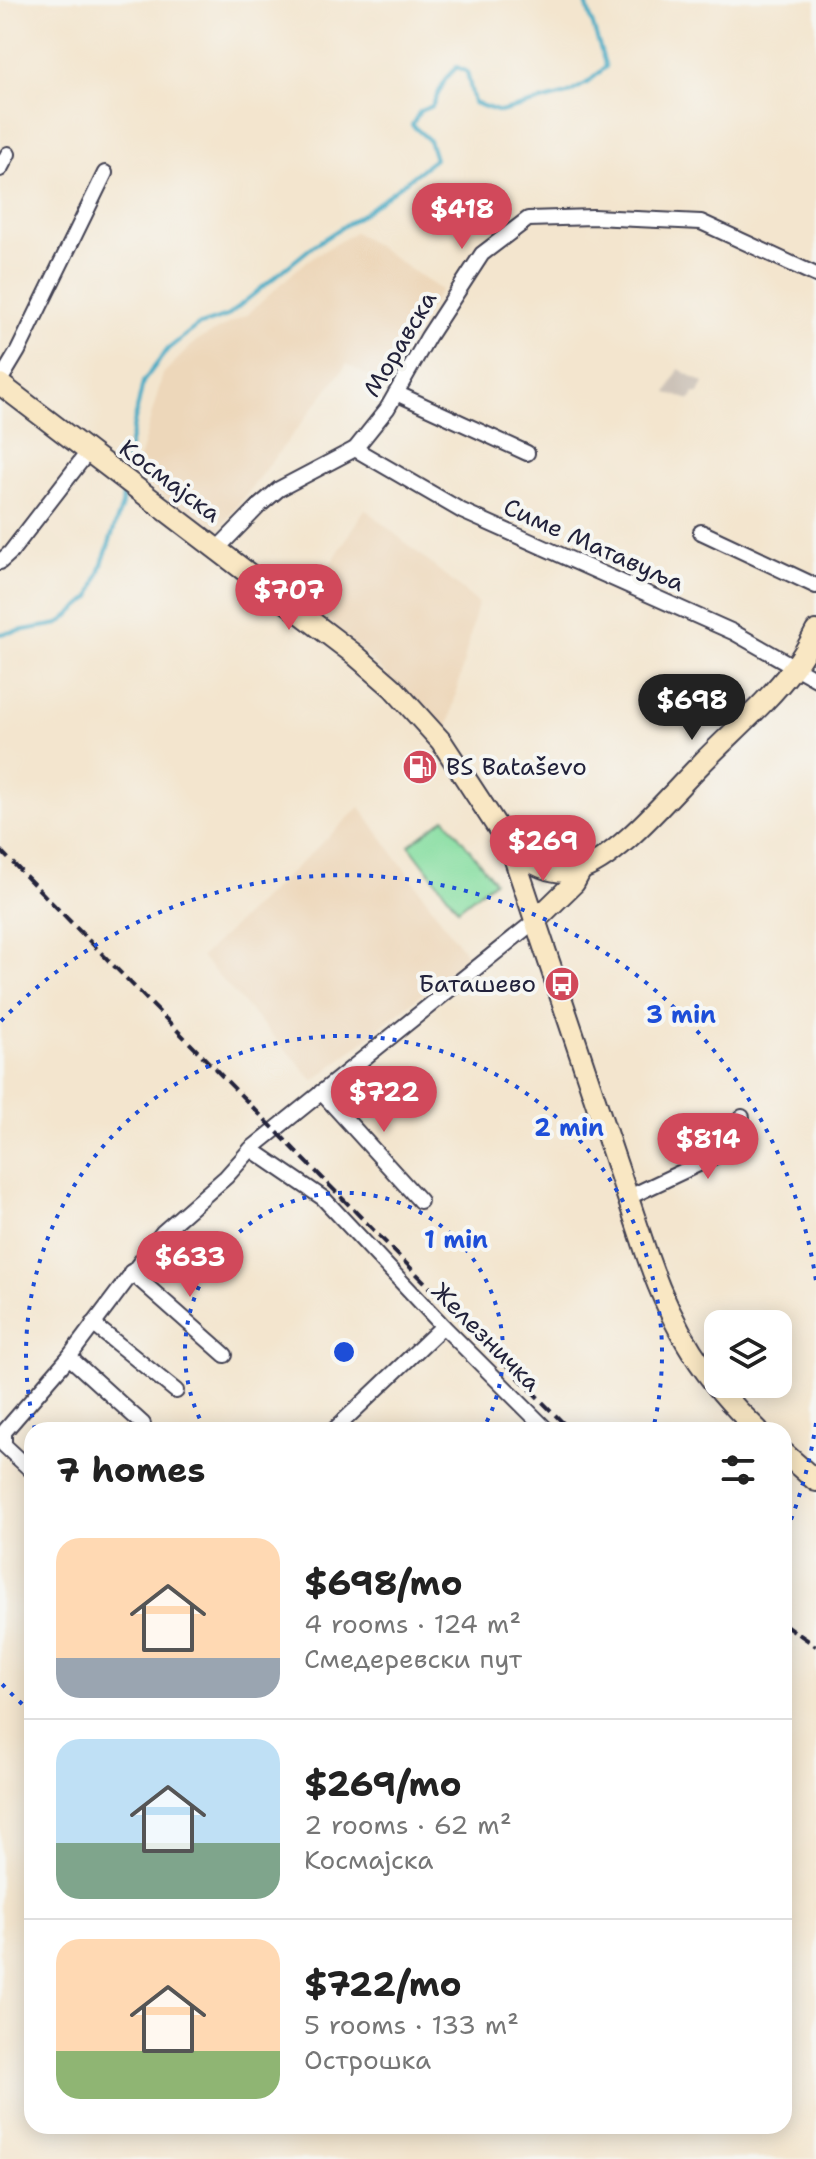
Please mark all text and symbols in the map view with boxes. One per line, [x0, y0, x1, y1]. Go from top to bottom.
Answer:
pin: $418 [415, 183, 509, 251]
text: $418 [430, 191, 494, 226]
street label: Моравска [356, 285, 444, 403]
street label: Космајска [113, 432, 227, 530]
street label: Симе Матавуља [499, 491, 689, 599]
pin: $707 [242, 564, 336, 632]
text: $707 [253, 572, 325, 607]
pin: $698 [645, 674, 739, 742]
text: $698 [656, 682, 728, 717]
fuel station icon: BS Bataševo [401, 748, 439, 786]
place label: BS Bataševo [446, 751, 587, 783]
pin: $269 [496, 815, 590, 883]
text: $269 [508, 823, 578, 858]
bus stop icon: Баташево [543, 965, 581, 1003]
place label: Баташево [419, 968, 536, 1000]
text: 3 min [646, 999, 716, 1031]
pin: $722 [337, 1066, 431, 1134]
text: $722 [349, 1074, 419, 1109]
text: 2 min [534, 1112, 604, 1144]
pin: $814 [661, 1113, 755, 1181]
text: $814 [675, 1121, 741, 1156]
text: 1 min [424, 1224, 488, 1256]
pin: $633 [143, 1231, 237, 1299]
text: $633 [154, 1239, 226, 1274]
street label: Железничка [424, 1275, 548, 1399]
map controls [704, 1310, 792, 1398]
button: layers [704, 1310, 792, 1398]
centre of rings [330, 1338, 358, 1366]
text: 7 homes [56, 1447, 205, 1493]
icon: filters [716, 1448, 760, 1492]
text: $698/mo [304, 1560, 463, 1606]
icon: home [120, 1570, 216, 1666]
text: 4 rooms · 124 m² [304, 1606, 521, 1641]
text: Смедеревски пут [304, 1641, 522, 1676]
text: $269/mo [304, 1761, 462, 1807]
icon: home [120, 1771, 216, 1867]
text: 2 rooms · 62 m² [304, 1807, 512, 1842]
text: Космајска [304, 1842, 433, 1877]
text: $722/mo [304, 1961, 462, 2007]
icon: home [120, 1971, 216, 2067]
text: 5 rooms · 133 m² [304, 2007, 519, 2042]
text: Острошка [304, 2042, 431, 2077]

